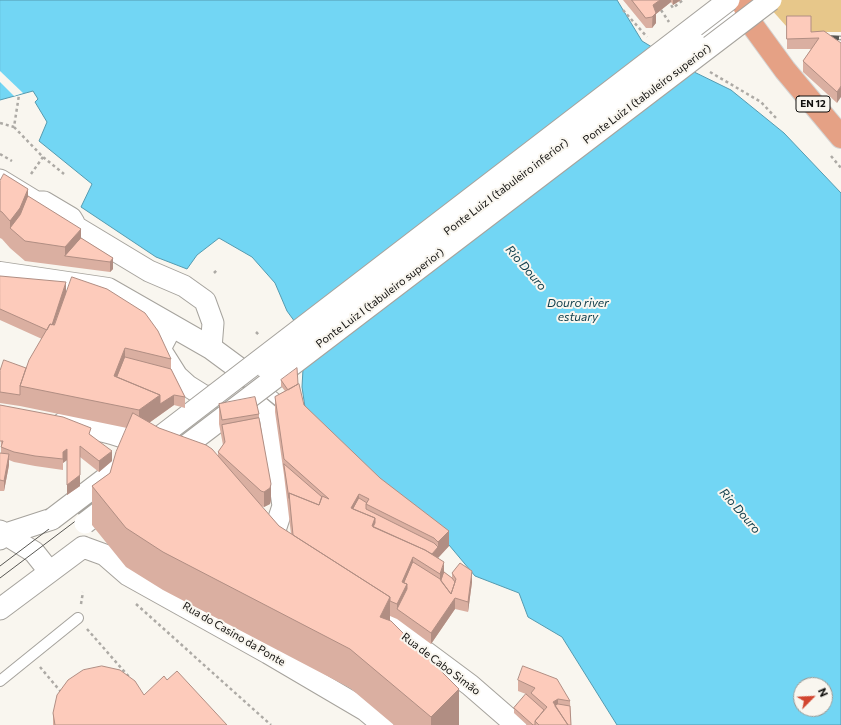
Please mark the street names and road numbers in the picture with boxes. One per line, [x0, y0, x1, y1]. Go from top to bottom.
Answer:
street label: Ponte Luiz I (tabuleiro superior) [580, 41, 714, 147]
road number: EN 12 [796, 96, 830, 112]
street label: Ponte Luiz I (tabuleiro inferior) [441, 136, 571, 238]
street label: Ponte Luiz I (tabuleiro superior) [313, 245, 447, 351]
street label: Rua do Casino da Ponte [180, 599, 288, 669]
street label: Rua de Cabo Simão [399, 630, 483, 698]

